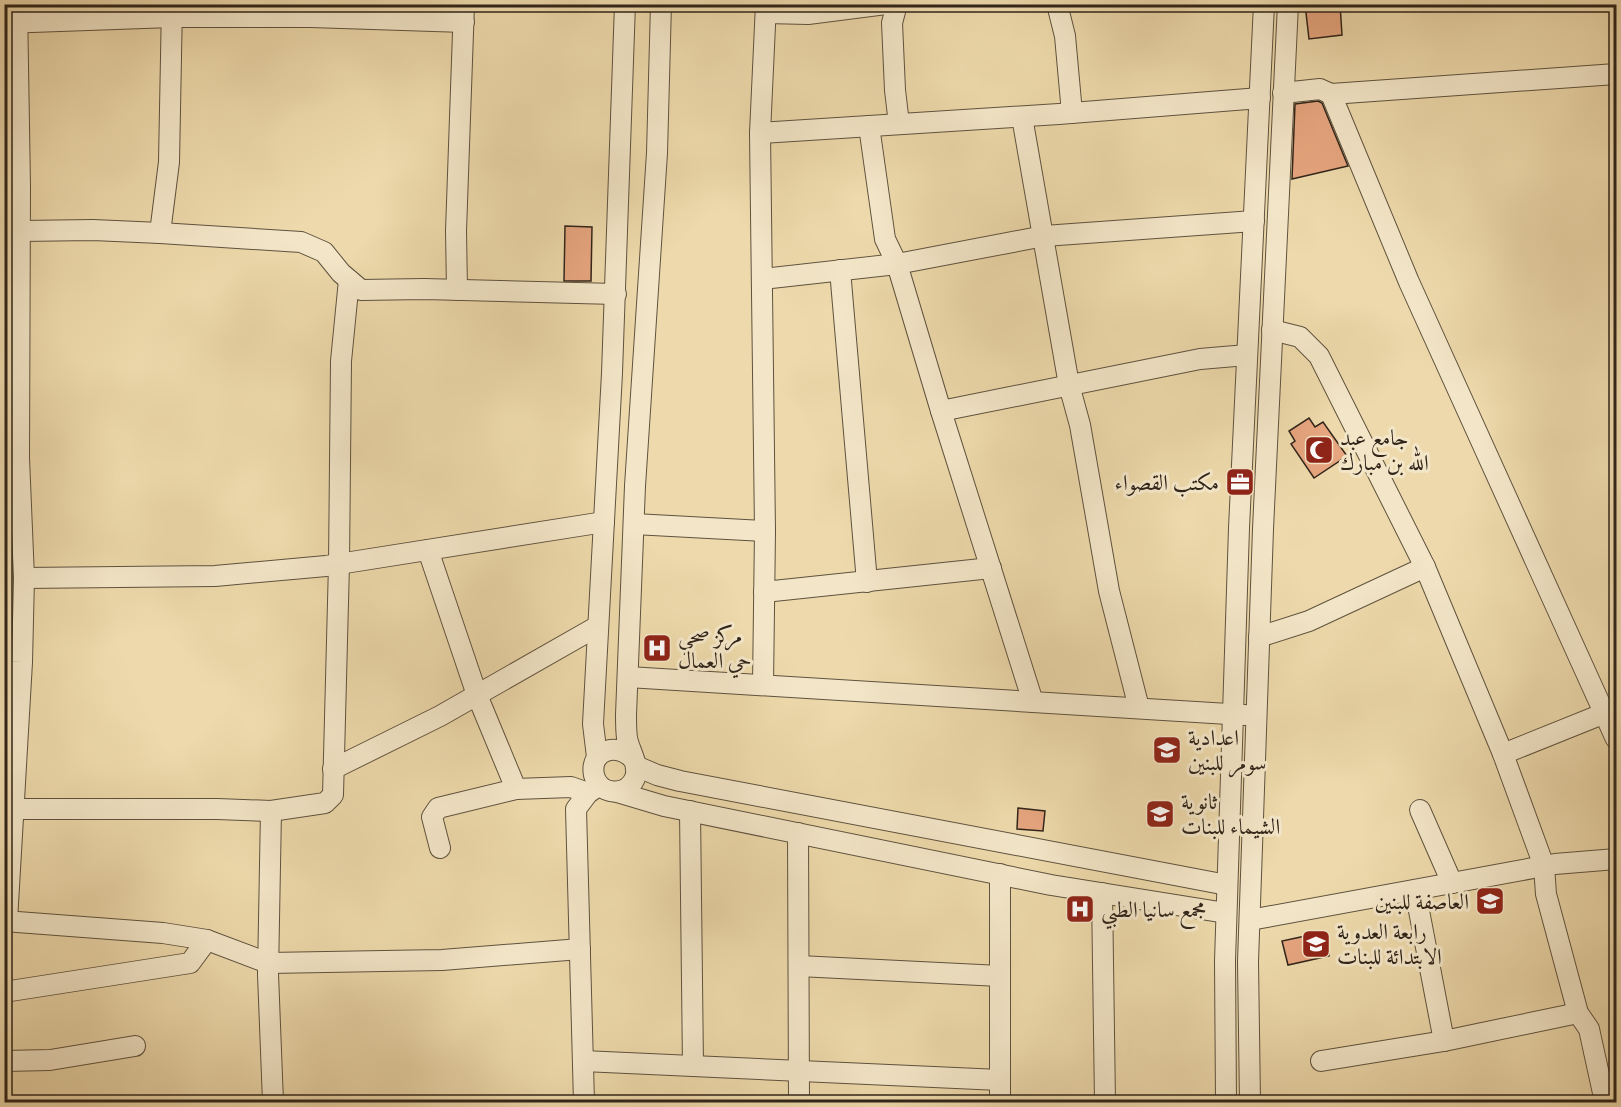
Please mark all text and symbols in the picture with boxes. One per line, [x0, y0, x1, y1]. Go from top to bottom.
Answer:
place label: جامع عبد الله بن مبارك [1340, 424, 1429, 477]
mosque icon: جامع عبد الله بن مبارك [1303, 434, 1335, 466]
office icon: مكتب القصواء [1224, 466, 1256, 498]
place label: مكتب القصواء [1115, 469, 1219, 497]
place label: مركز صحي حي العمال [678, 622, 752, 679]
hospital icon: مركز صحي حي العمال [641, 632, 673, 664]
place label: اعدادية سومر للبنين [1188, 724, 1267, 778]
school or university icon: اعدادية سومر للبنين [1151, 734, 1183, 766]
place label: ثانوية الشيماء للبنات [1181, 788, 1280, 841]
school or university icon: ثانوية الشيماء للبنات [1144, 798, 1176, 830]
school or university icon: العاصفة للبنين [1474, 885, 1506, 917]
place label: العاصفة للبنين [1375, 888, 1469, 916]
hospital icon: مجمع سانيا الطبي [1064, 893, 1096, 925]
place label: مجمع سانيا الطبي [1101, 896, 1206, 930]
place label: رابعة العدوية الابتدائة للبنات [1337, 918, 1442, 971]
school or university icon: رابعة العدوية الابتدائة للبنات [1300, 928, 1332, 960]

